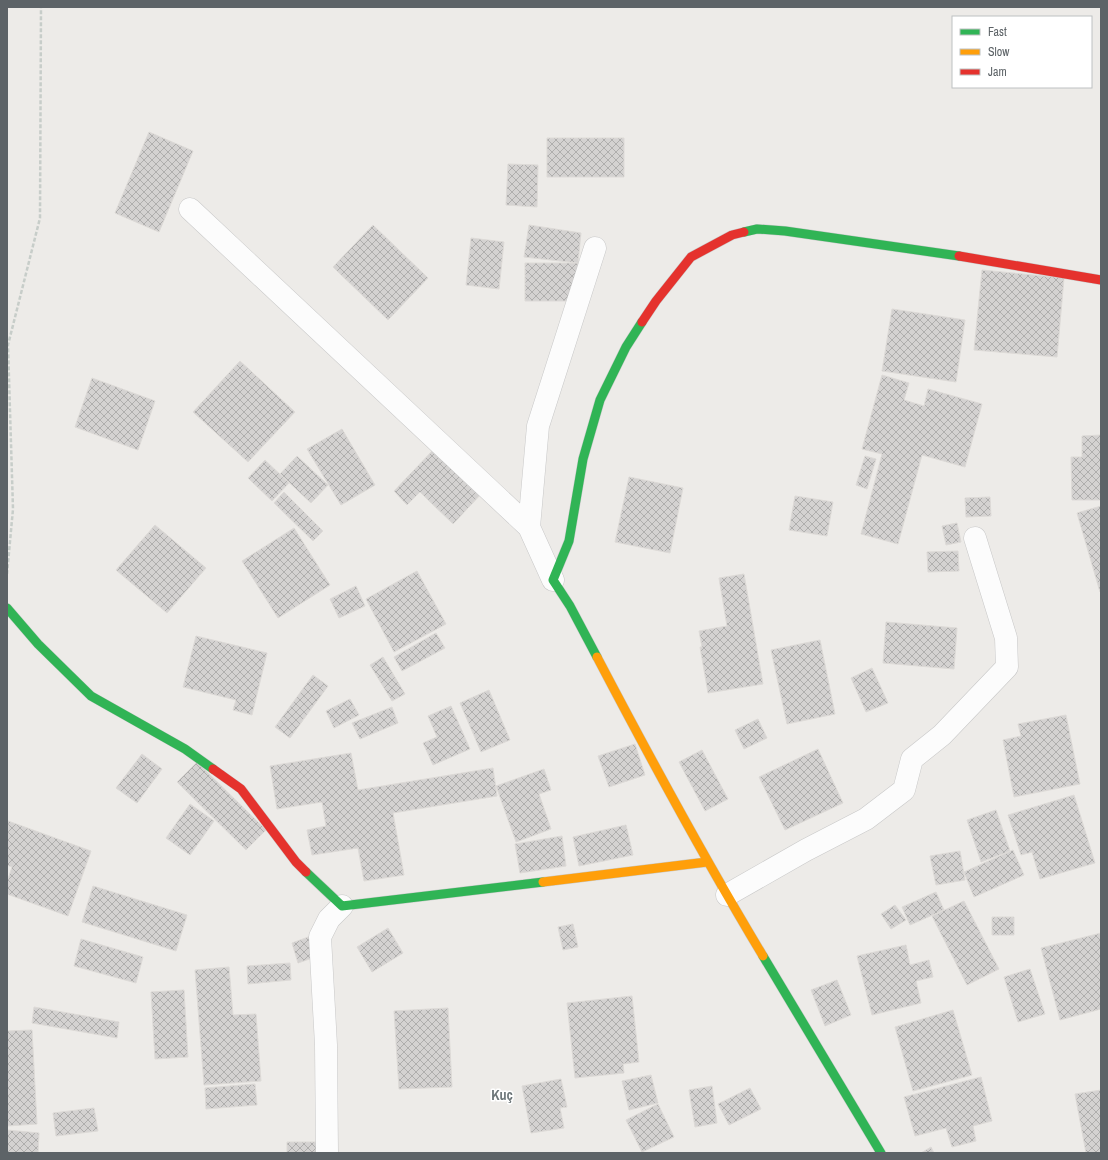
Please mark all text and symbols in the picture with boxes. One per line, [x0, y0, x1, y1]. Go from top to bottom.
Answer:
legend [952, 16, 1092, 88]
text: Fast [988, 24, 1007, 40]
text: Slow [988, 44, 1010, 60]
text: Jam [988, 64, 1007, 80]
district label: Kuç [491, 1086, 513, 1104]

